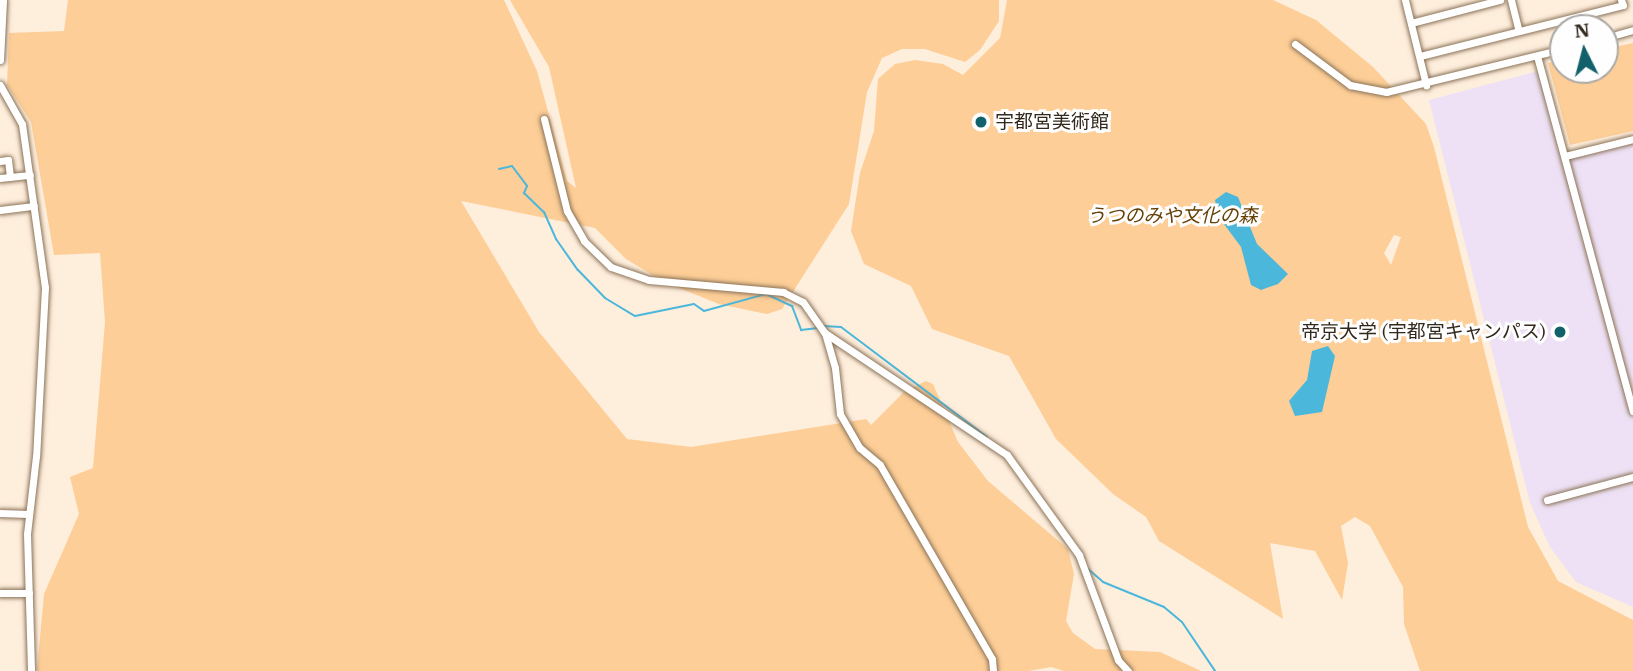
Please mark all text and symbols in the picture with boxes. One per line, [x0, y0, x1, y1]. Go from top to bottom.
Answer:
north arrow [1549, 14, 1619, 84]
text: N [1573, 17, 1591, 43]
place label: 宇都宮美術館 [995, 111, 1109, 133]
marker: 宇都宮美術館 [973, 114, 989, 130]
park label: うつのみや文化の森 [1087, 205, 1257, 227]
place label: 帝京大学 (宇都宮キャンパス) [1301, 321, 1546, 343]
marker: 帝京大学 (宇都宮キャンパス) [1552, 324, 1568, 340]

